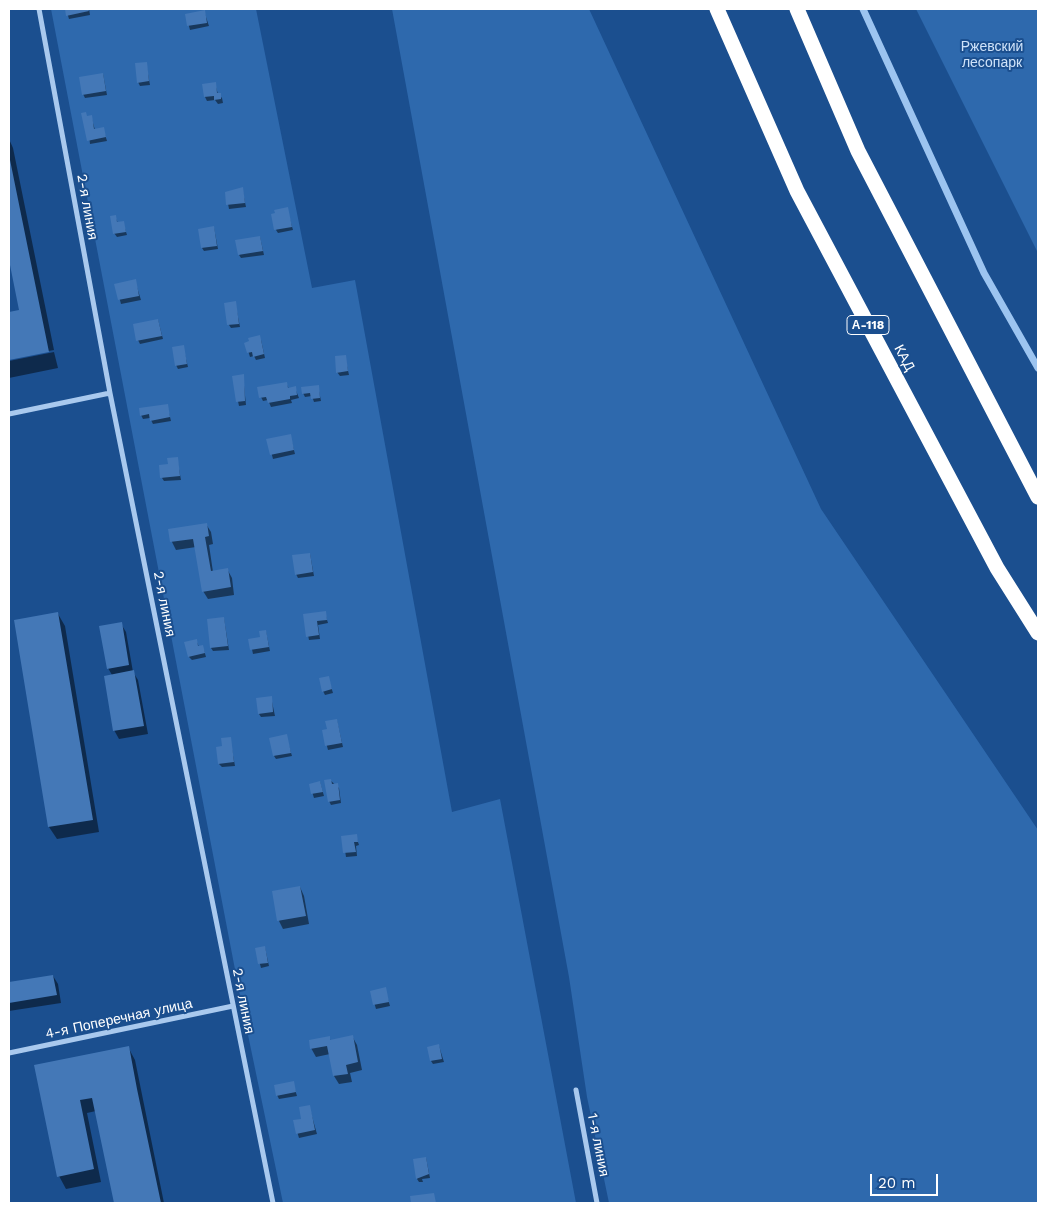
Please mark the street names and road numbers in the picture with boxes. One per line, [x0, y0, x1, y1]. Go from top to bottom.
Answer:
street label: 2-я линия [73, 173, 101, 241]
road number: А-118 [847, 316, 889, 334]
street label: КАД [890, 342, 918, 374]
street label: 2-я линия [149, 570, 179, 638]
street label: 2-я линия [228, 967, 258, 1035]
street label: 4-я Поперечная улица [44, 995, 194, 1043]
street label: 1-я линия [584, 1112, 612, 1178]

